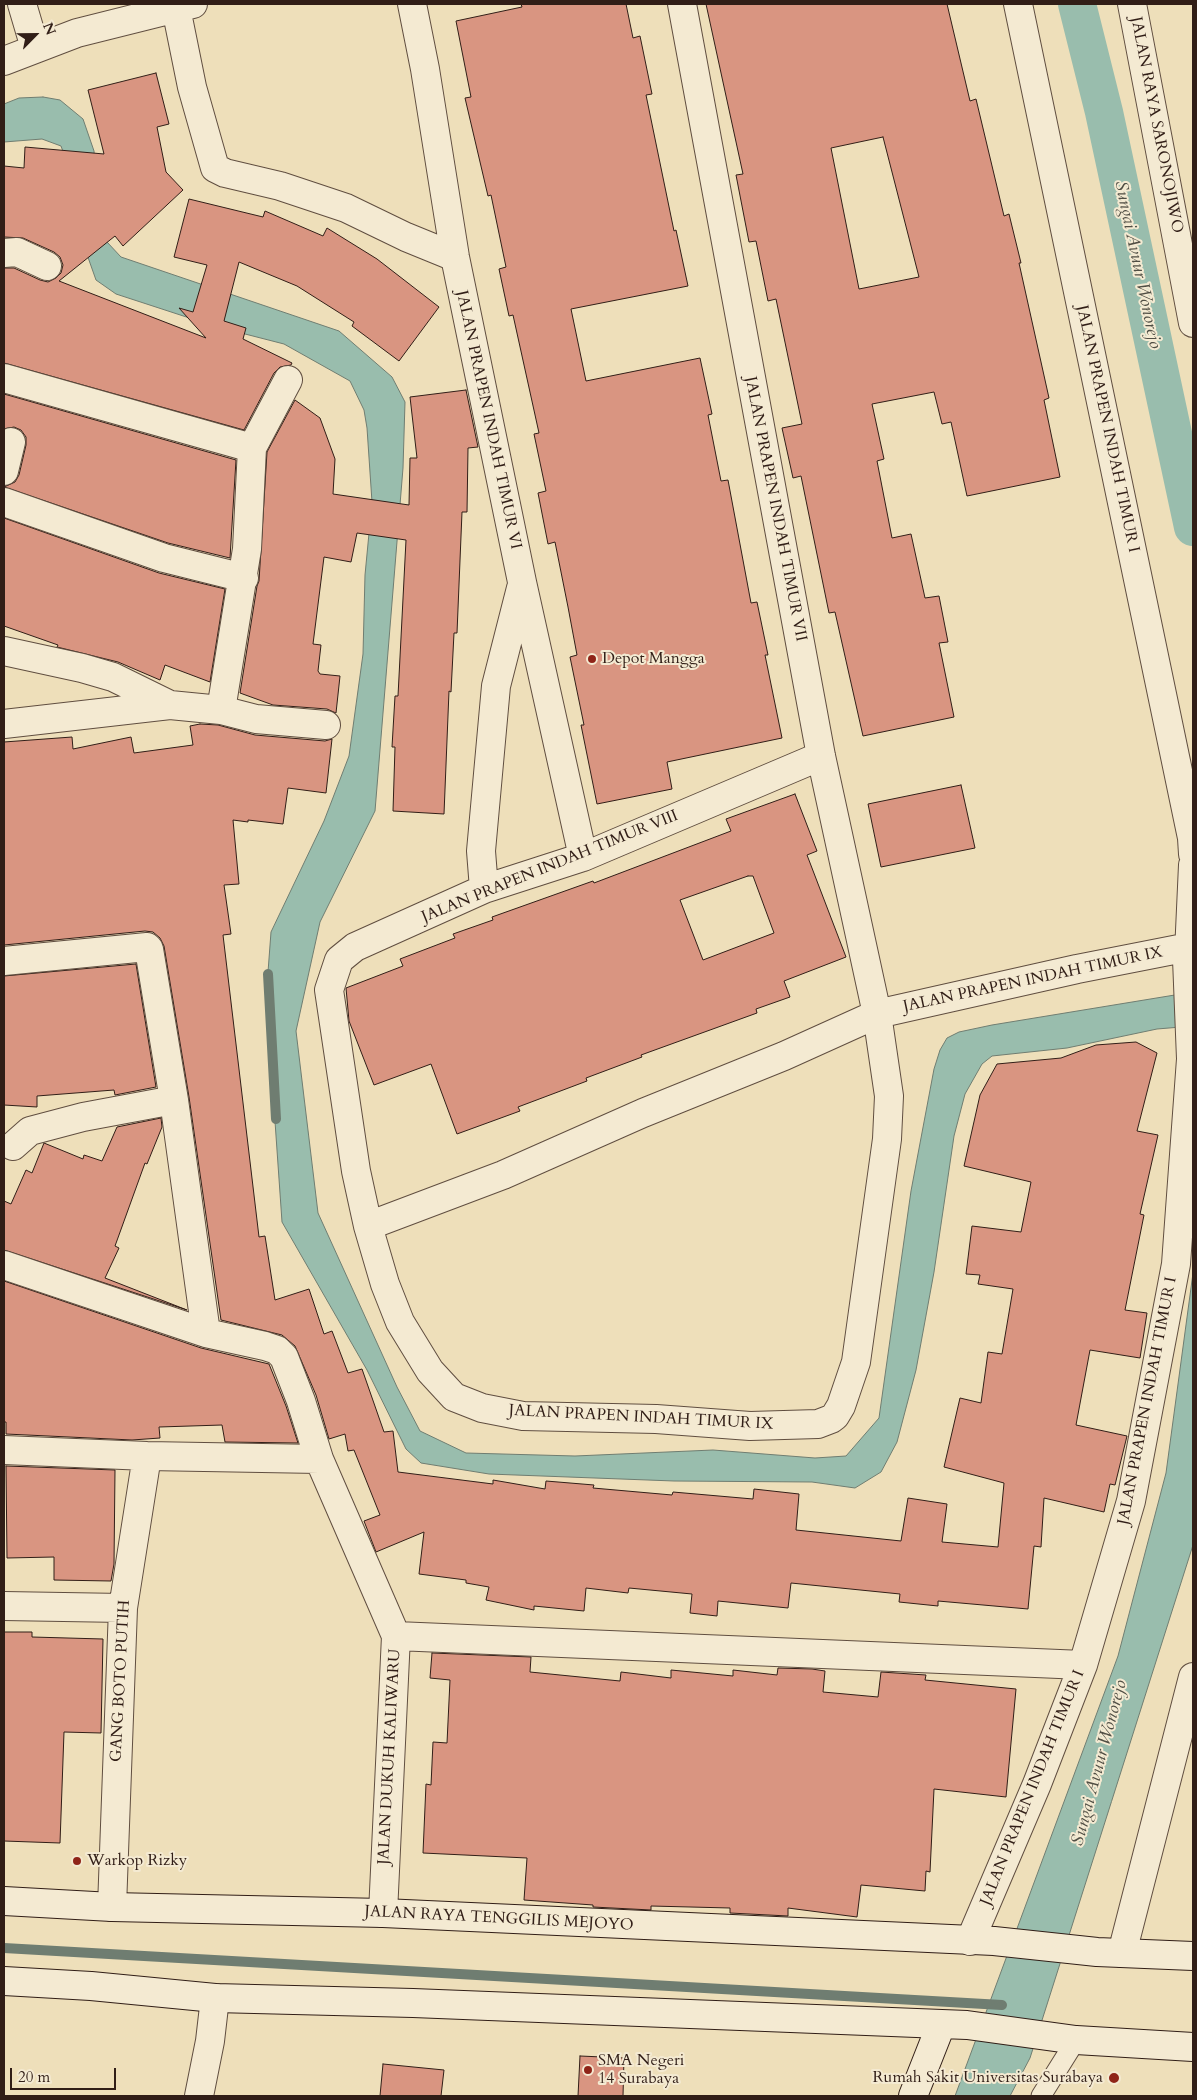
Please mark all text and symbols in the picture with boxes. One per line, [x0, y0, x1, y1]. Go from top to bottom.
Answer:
north arrow [10, 10, 60, 60]
street label: JALAN RAYA SARONOJIWO [1126, 15, 1186, 235]
text: N [38, 20, 60, 38]
water label: Sungai Avuur Wonorejo [1109, 179, 1165, 351]
street label: JALAN PRAPEN INDAH TIMUR VI [451, 289, 525, 551]
street label: JALAN PRAPEN INDAH TIMUR I [1071, 304, 1143, 554]
street label: JALAN PRAPEN INDAH TIMUR VII [740, 375, 810, 643]
place label: Depot Mangga [602, 649, 705, 669]
marker: Depot Mangga [586, 653, 598, 665]
street label: JALAN PRAPEN INDAH TIMUR VIII [419, 807, 681, 927]
street label: JALAN PRAPEN INDAH TIMUR IX [901, 943, 1165, 1017]
street label: JALAN PRAPEN INDAH TIMUR I [1115, 1275, 1181, 1527]
street label: JALAN PRAPEN INDAH TIMUR IX [508, 1401, 774, 1435]
street label: GANG BOTO PUTIH [107, 1599, 135, 1763]
street label: JALAN DUKUH KALIWARU [375, 1649, 405, 1865]
street label: JALAN PRAPEN INDAH TIMUR I [977, 1667, 1089, 1909]
water label: Sungai Avuur Wonorejo [1067, 1678, 1133, 1848]
place label: Warkop Rizky [87, 1851, 187, 1871]
marker: Warkop Rizky [71, 1855, 83, 1867]
street label: JALAN RAYA TENGGILIS MEJOYO [364, 1902, 634, 1936]
place label: SMA Negeri 14 Surabaya [598, 2051, 684, 2089]
scale bar [12, 2058, 119, 2090]
marker: SMA Negeri 14 Surabaya [582, 2064, 594, 2076]
text: 20 m [18, 2067, 50, 2087]
place label: Rumah Sakit Universitas Surabaya [873, 2068, 1103, 2088]
marker: Rumah Sakit Universitas Surabaya [1107, 2071, 1121, 2085]

